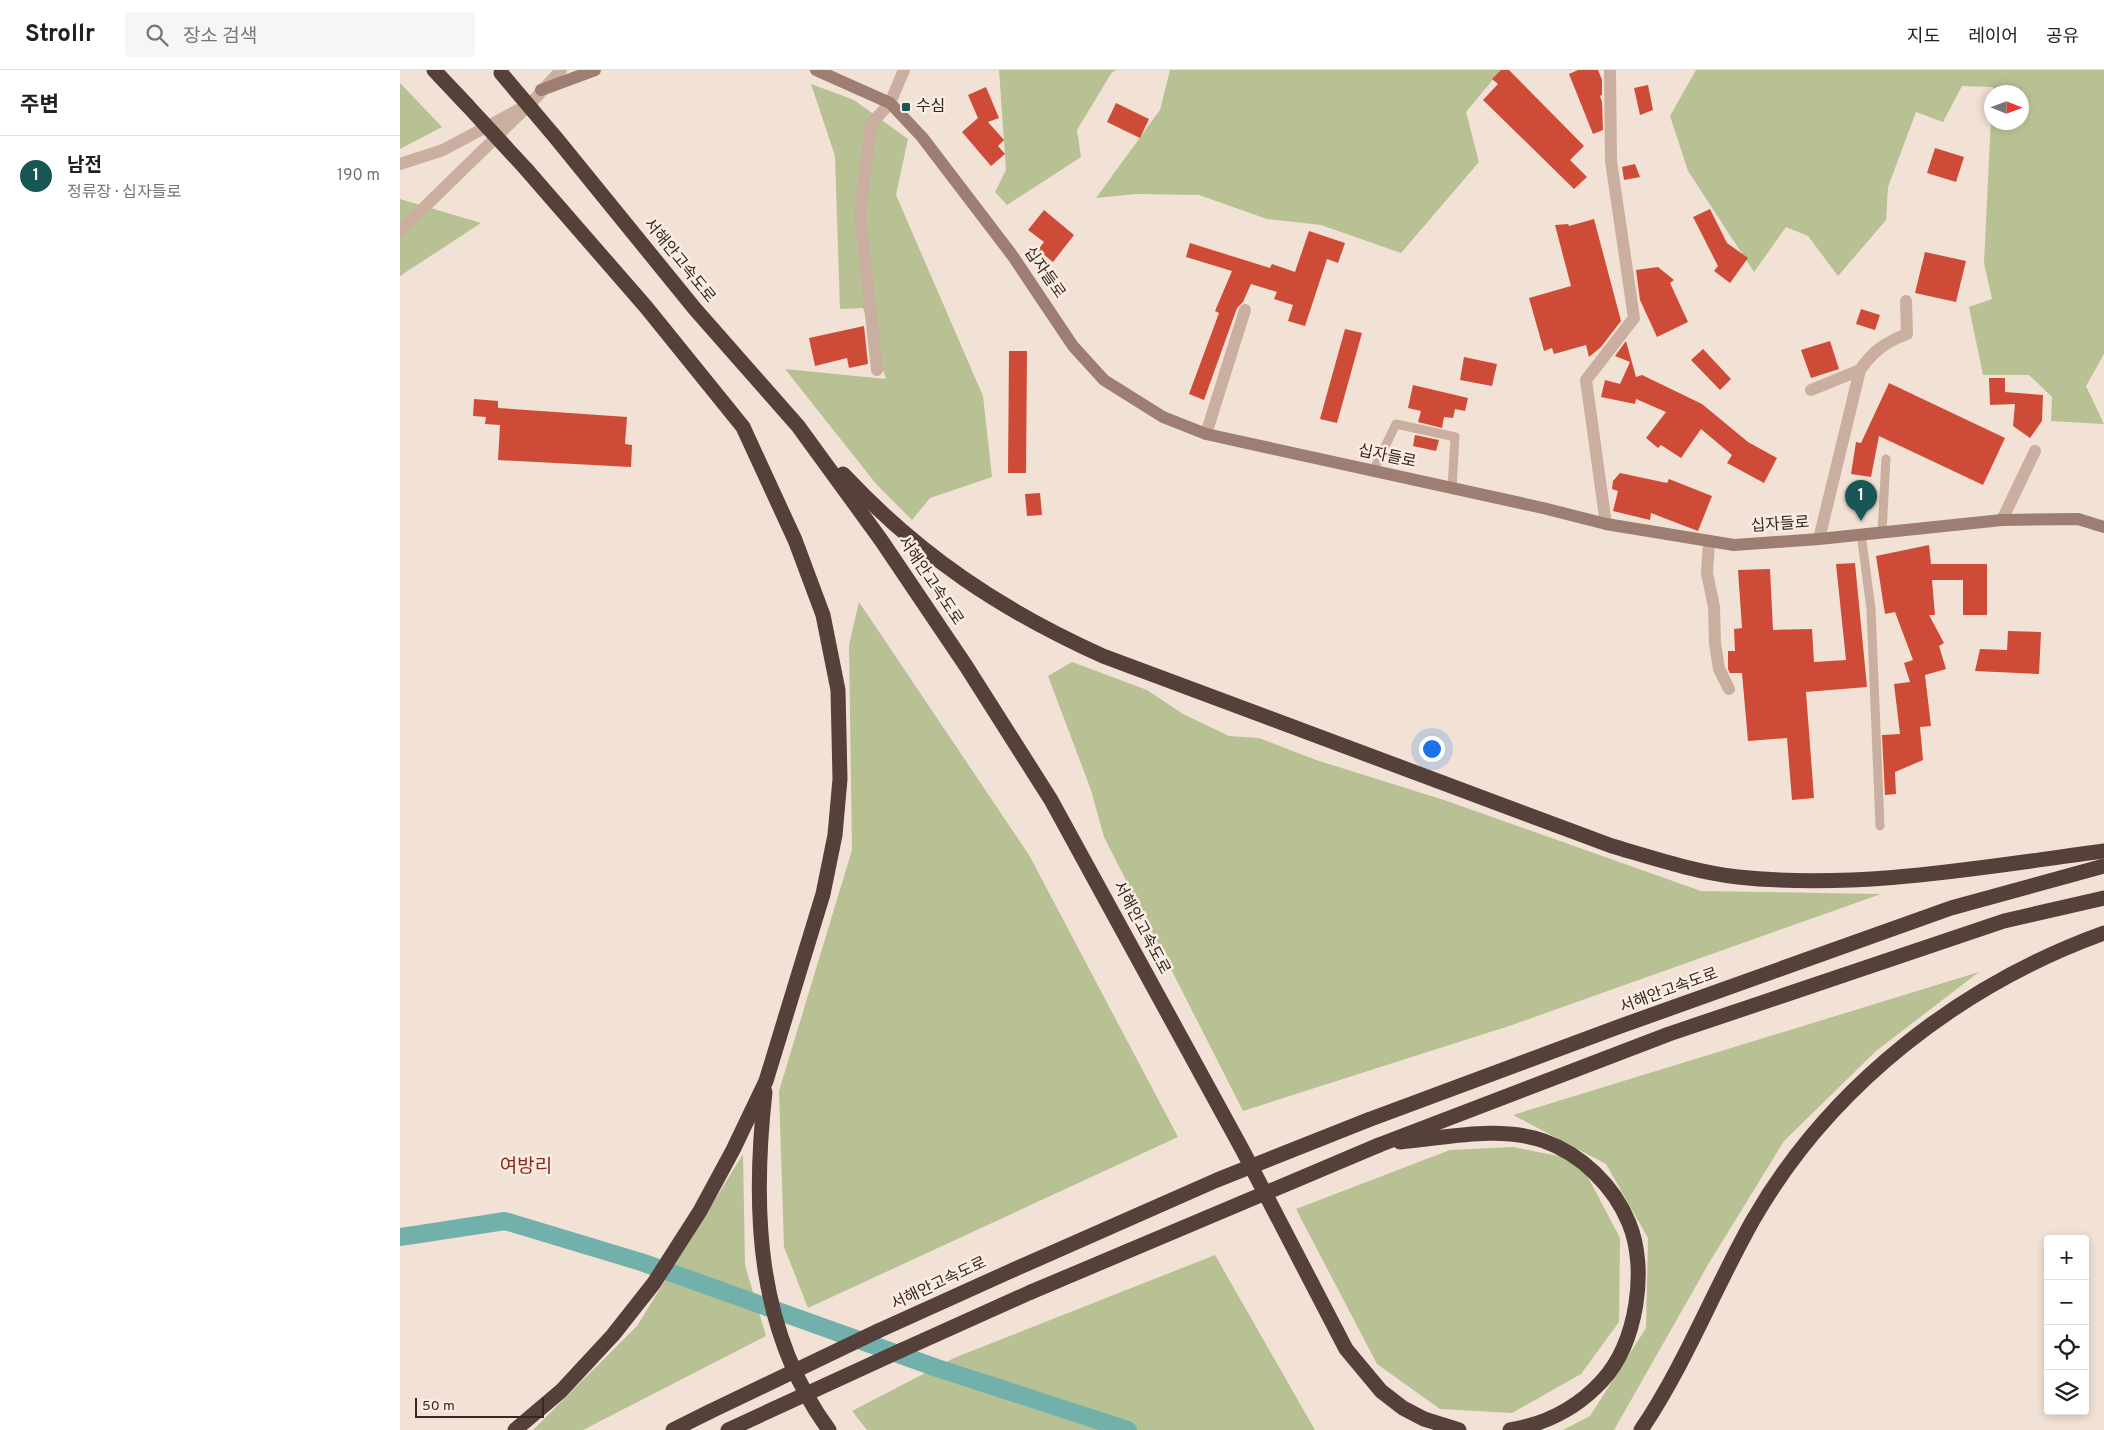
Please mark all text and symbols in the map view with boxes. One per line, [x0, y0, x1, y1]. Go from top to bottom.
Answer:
search box [125, 12, 475, 57]
text: Strollr [25, 20, 95, 50]
icon: search [143, 21, 171, 49]
text: 장소 검색 [183, 25, 257, 49]
text: 지도 [1907, 26, 1940, 49]
text: 레이어 [1968, 26, 2018, 49]
text: 공유 [2046, 26, 2079, 49]
north arrow [1984, 85, 2029, 130]
text: 주변 [20, 92, 59, 119]
place label: 수심 [916, 97, 945, 117]
marker: 수심 [900, 101, 912, 113]
text: 남전 [67, 154, 102, 178]
text: 1 [33, 166, 39, 186]
text: 190 m [337, 166, 380, 186]
text: 정류장 · 십자들로 [67, 183, 181, 203]
street label: 서해안고속도로 [639, 215, 719, 308]
street label: 십자들로 [1019, 243, 1069, 303]
street label: 십자들로 [1356, 441, 1418, 473]
pin: 1 [1845, 480, 1877, 521]
street label: 십자들로 [1750, 513, 1810, 537]
street label: 서해안고속도로 [893, 533, 967, 630]
your location [1419, 736, 1445, 762]
street label: 서해안고속도로 [1108, 878, 1174, 978]
street label: 서해안고속도로 [1617, 964, 1721, 1018]
district label: 여방리 [500, 1155, 552, 1179]
map controls [2044, 1235, 2089, 1415]
button: + [2044, 1235, 2089, 1280]
street label: 서해안고속도로 [888, 1253, 990, 1315]
button: − [2044, 1280, 2089, 1325]
button: locate [2044, 1325, 2089, 1370]
button: layers [2044, 1370, 2089, 1415]
scale bar [415, 1395, 544, 1418]
text: 50 m [422, 1398, 455, 1415]

